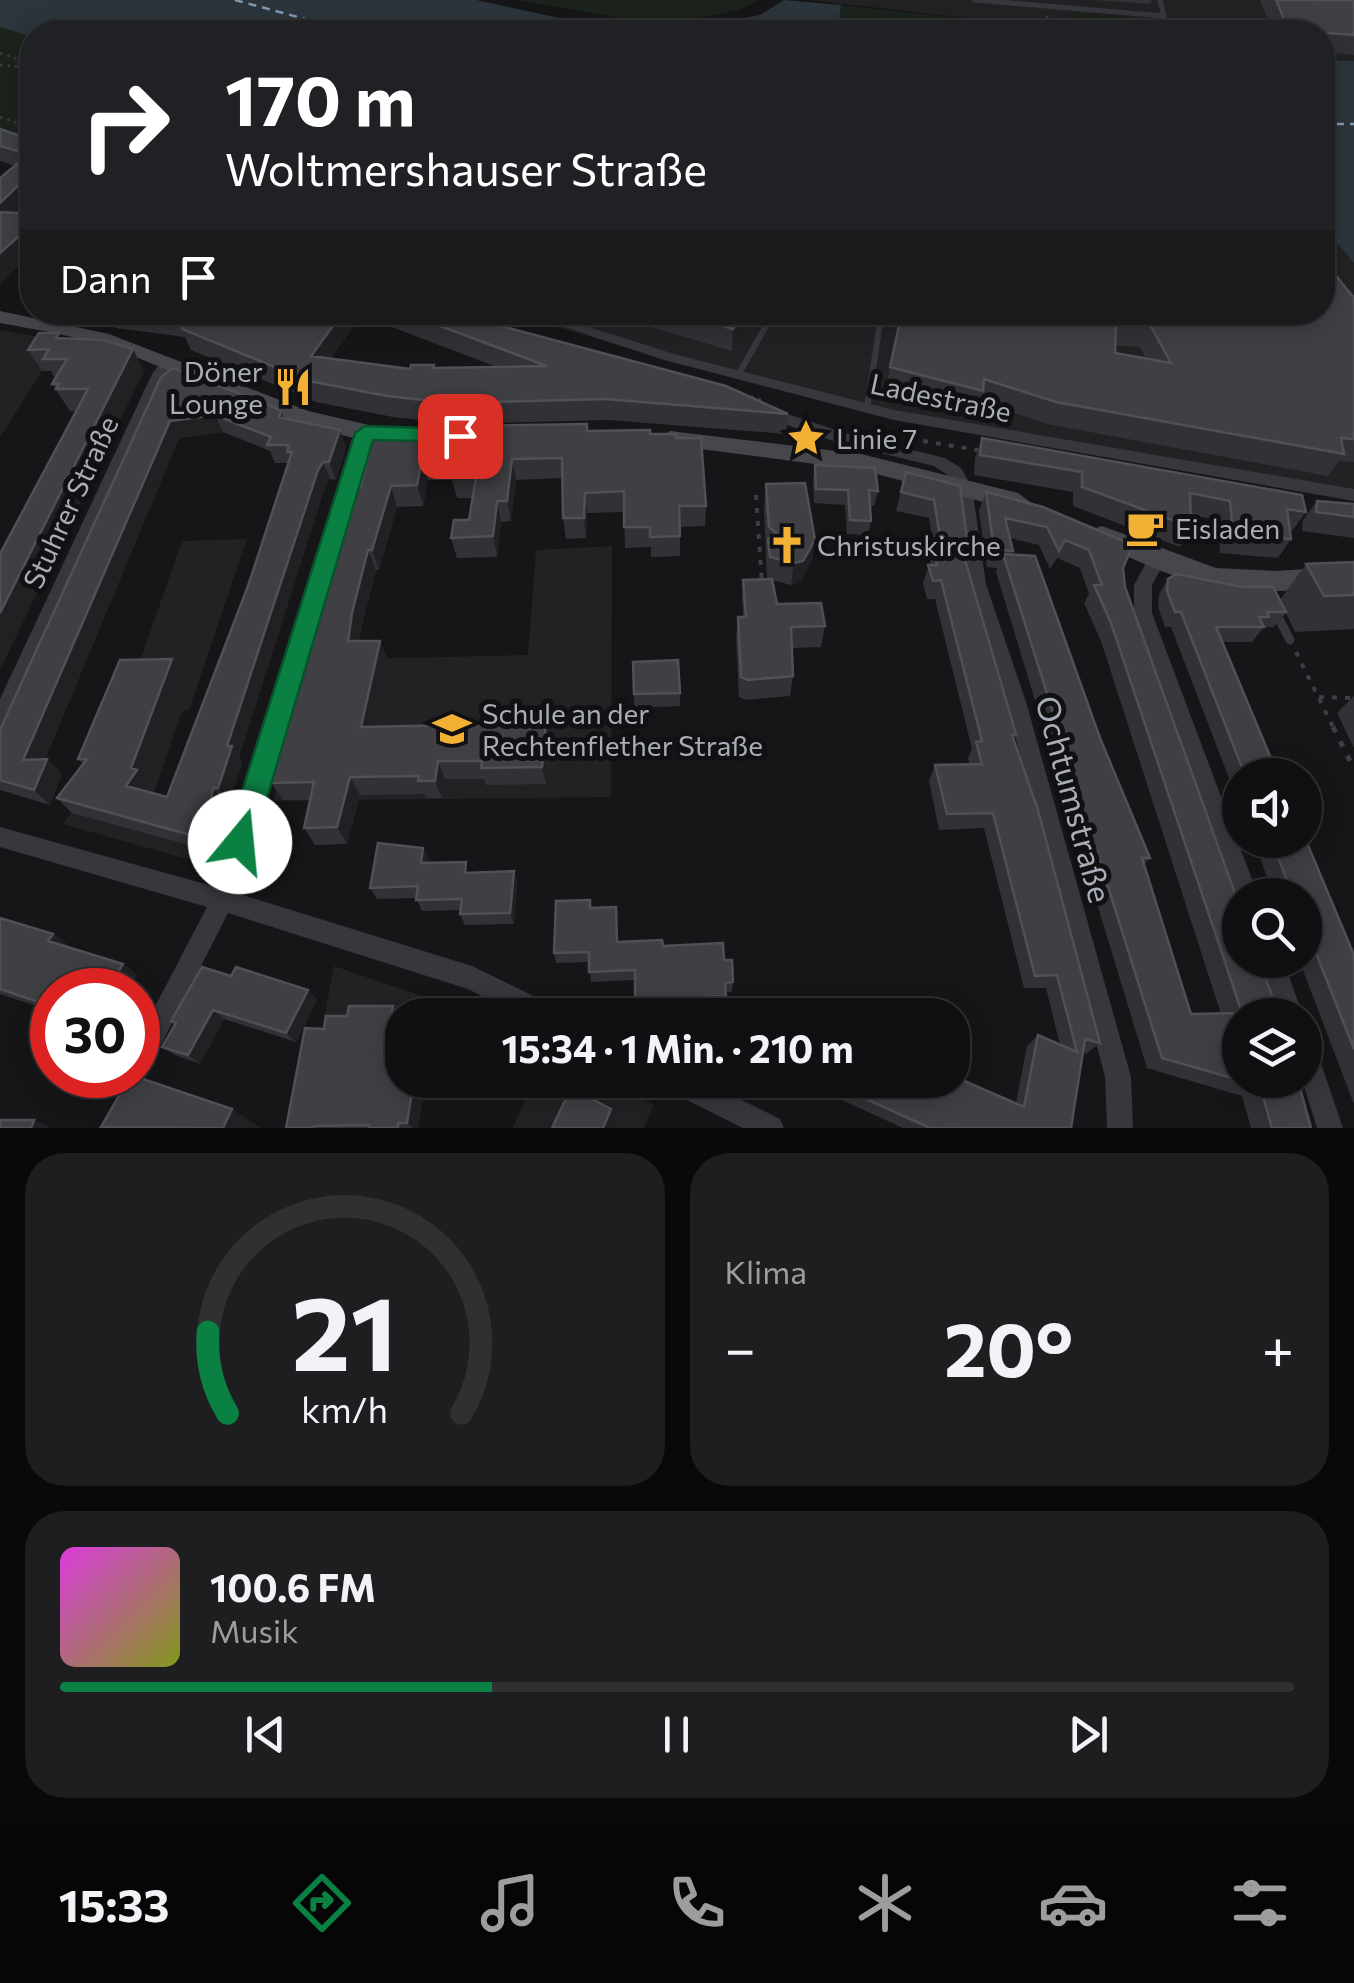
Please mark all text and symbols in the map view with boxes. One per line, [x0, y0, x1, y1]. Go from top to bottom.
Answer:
text: 170 m [225, 55, 416, 140]
icon: right [60, 60, 190, 190]
text: Woltmershauser Straße [225, 140, 707, 195]
icon: arrive [171, 250, 226, 305]
text: Dann [60, 254, 151, 301]
place label: Döner Lounge [169, 354, 263, 420]
restaurant icon: Döner Lounge [272, 366, 314, 408]
street label: Ladestraße [868, 366, 1014, 428]
pin [418, 394, 503, 479]
icon: arrive [433, 409, 488, 464]
street label: Stuhrer Straße [15, 410, 125, 594]
place icon: Linie 7 [785, 417, 827, 459]
place label: Linie 7 [836, 421, 917, 455]
cafe icon: Eisladen [1124, 507, 1166, 549]
place label: Eisladen [1175, 511, 1280, 545]
church icon: Christuskirche [766, 524, 808, 566]
place label: Christuskirche [817, 528, 1001, 562]
street label: Ochtumstraße [1028, 691, 1122, 907]
place label: Schule an der Rechtenflether Straße [482, 696, 763, 762]
school or university icon: Schule an der Rechtenflether Straße [431, 708, 473, 750]
map controls [1222, 758, 1322, 1098]
button: sound [1222, 758, 1322, 858]
position arrow [188, 790, 292, 894]
button: search [1222, 878, 1322, 978]
speed limit sign: 30 [30, 968, 160, 1098]
button: layers [1222, 998, 1322, 1098]
text: 15:34 · 1 Min. · 210 m [501, 1024, 854, 1071]
text: Klima [725, 1251, 807, 1291]
text: 21 [292, 1265, 398, 1392]
text: 20° [944, 1301, 1073, 1392]
text: − [725, 1313, 756, 1380]
text: + [1262, 1313, 1294, 1380]
text: km/h [301, 1387, 388, 1430]
text: 100.6 FM [210, 1563, 376, 1610]
text: Musik [210, 1610, 299, 1650]
icon: previous [238, 1707, 293, 1762]
icon: pause [649, 1707, 704, 1762]
icon: next [1061, 1707, 1116, 1762]
icon: directions [287, 1868, 357, 1938]
icon: music [475, 1868, 545, 1938]
icon: phone [662, 1868, 732, 1938]
icon: climate [850, 1868, 920, 1938]
icon: car [1038, 1868, 1108, 1938]
icon: filters [1225, 1868, 1295, 1938]
text: 15:33 [59, 1876, 169, 1931]

